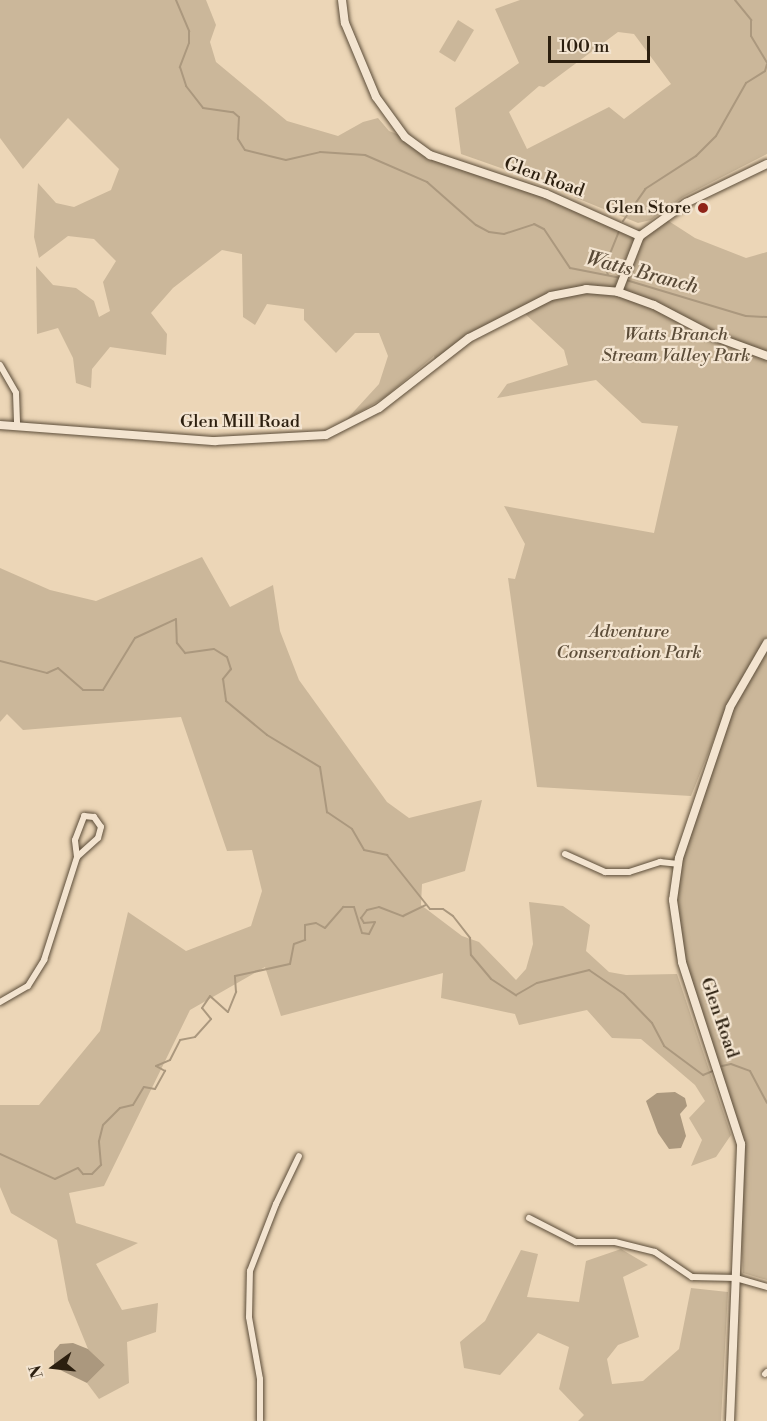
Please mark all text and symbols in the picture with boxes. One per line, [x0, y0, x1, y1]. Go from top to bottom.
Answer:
scale bar [551, 24, 653, 62]
text: 100 m [559, 35, 610, 58]
street label: Glen Road [501, 154, 587, 202]
place label: Glen Store [606, 197, 691, 219]
marker: Glen Store [696, 201, 710, 215]
water label: Watts Branch [583, 246, 701, 300]
park label: Watts Branch Stream Valley Park [601, 325, 751, 368]
street label: Glen Mill Road [180, 411, 300, 433]
park label: Adventure Conservation Park [556, 622, 702, 664]
street label: Glen Road [695, 975, 743, 1061]
north arrow [24, 1337, 84, 1397]
text: N [25, 1363, 48, 1380]

